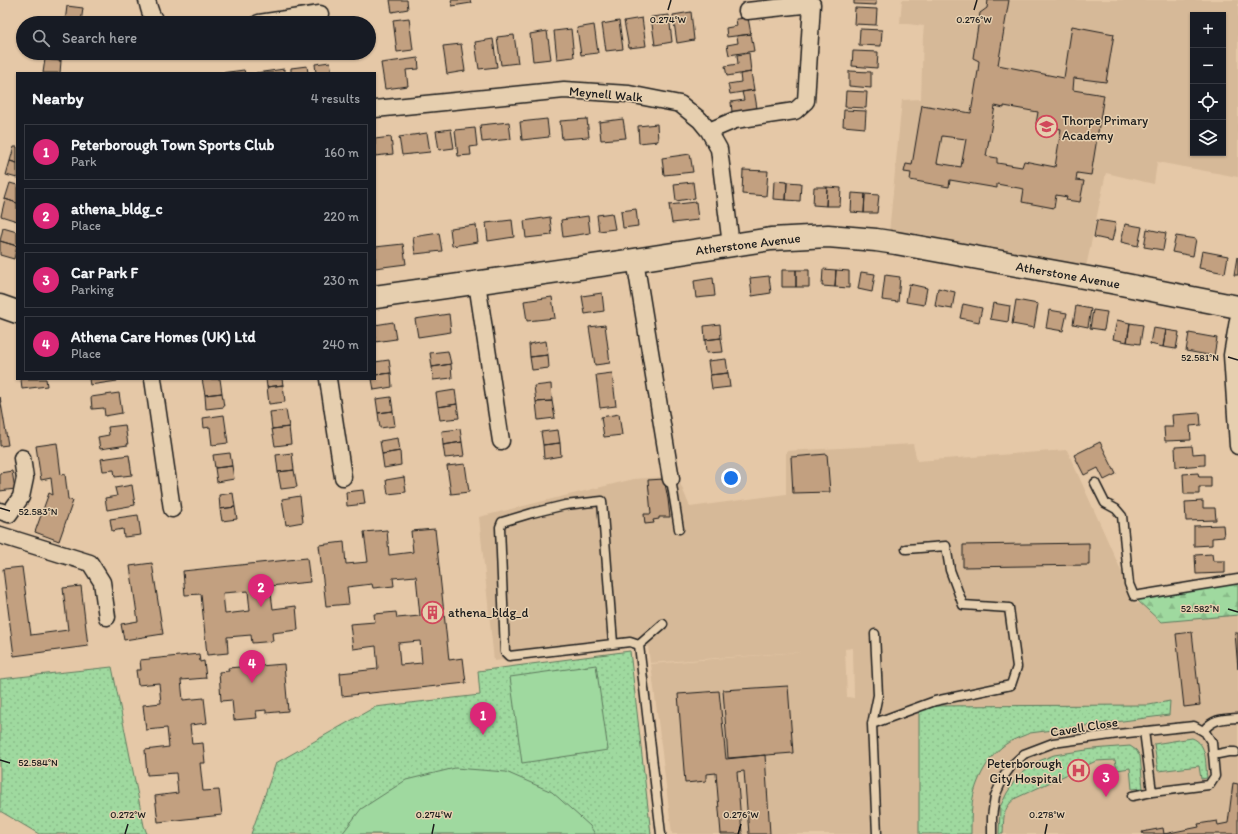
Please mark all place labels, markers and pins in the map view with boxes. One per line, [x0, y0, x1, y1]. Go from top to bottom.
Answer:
place label: Thorpe Primary Academy [1062, 113, 1148, 143]
school or university icon: Thorpe Primary Academy [1033, 114, 1059, 140]
pin: 2 [248, 574, 274, 607]
building icon: athena_bldg_d [419, 599, 445, 625]
place label: athena_bldg_d [448, 605, 528, 620]
pin: 4 [239, 650, 265, 683]
pin: 1 [470, 702, 496, 735]
place label: Peterborough City Hospital [987, 756, 1062, 786]
hospital icon: Peterborough City Hospital [1065, 757, 1091, 783]
pin: 3 [1093, 764, 1119, 797]

